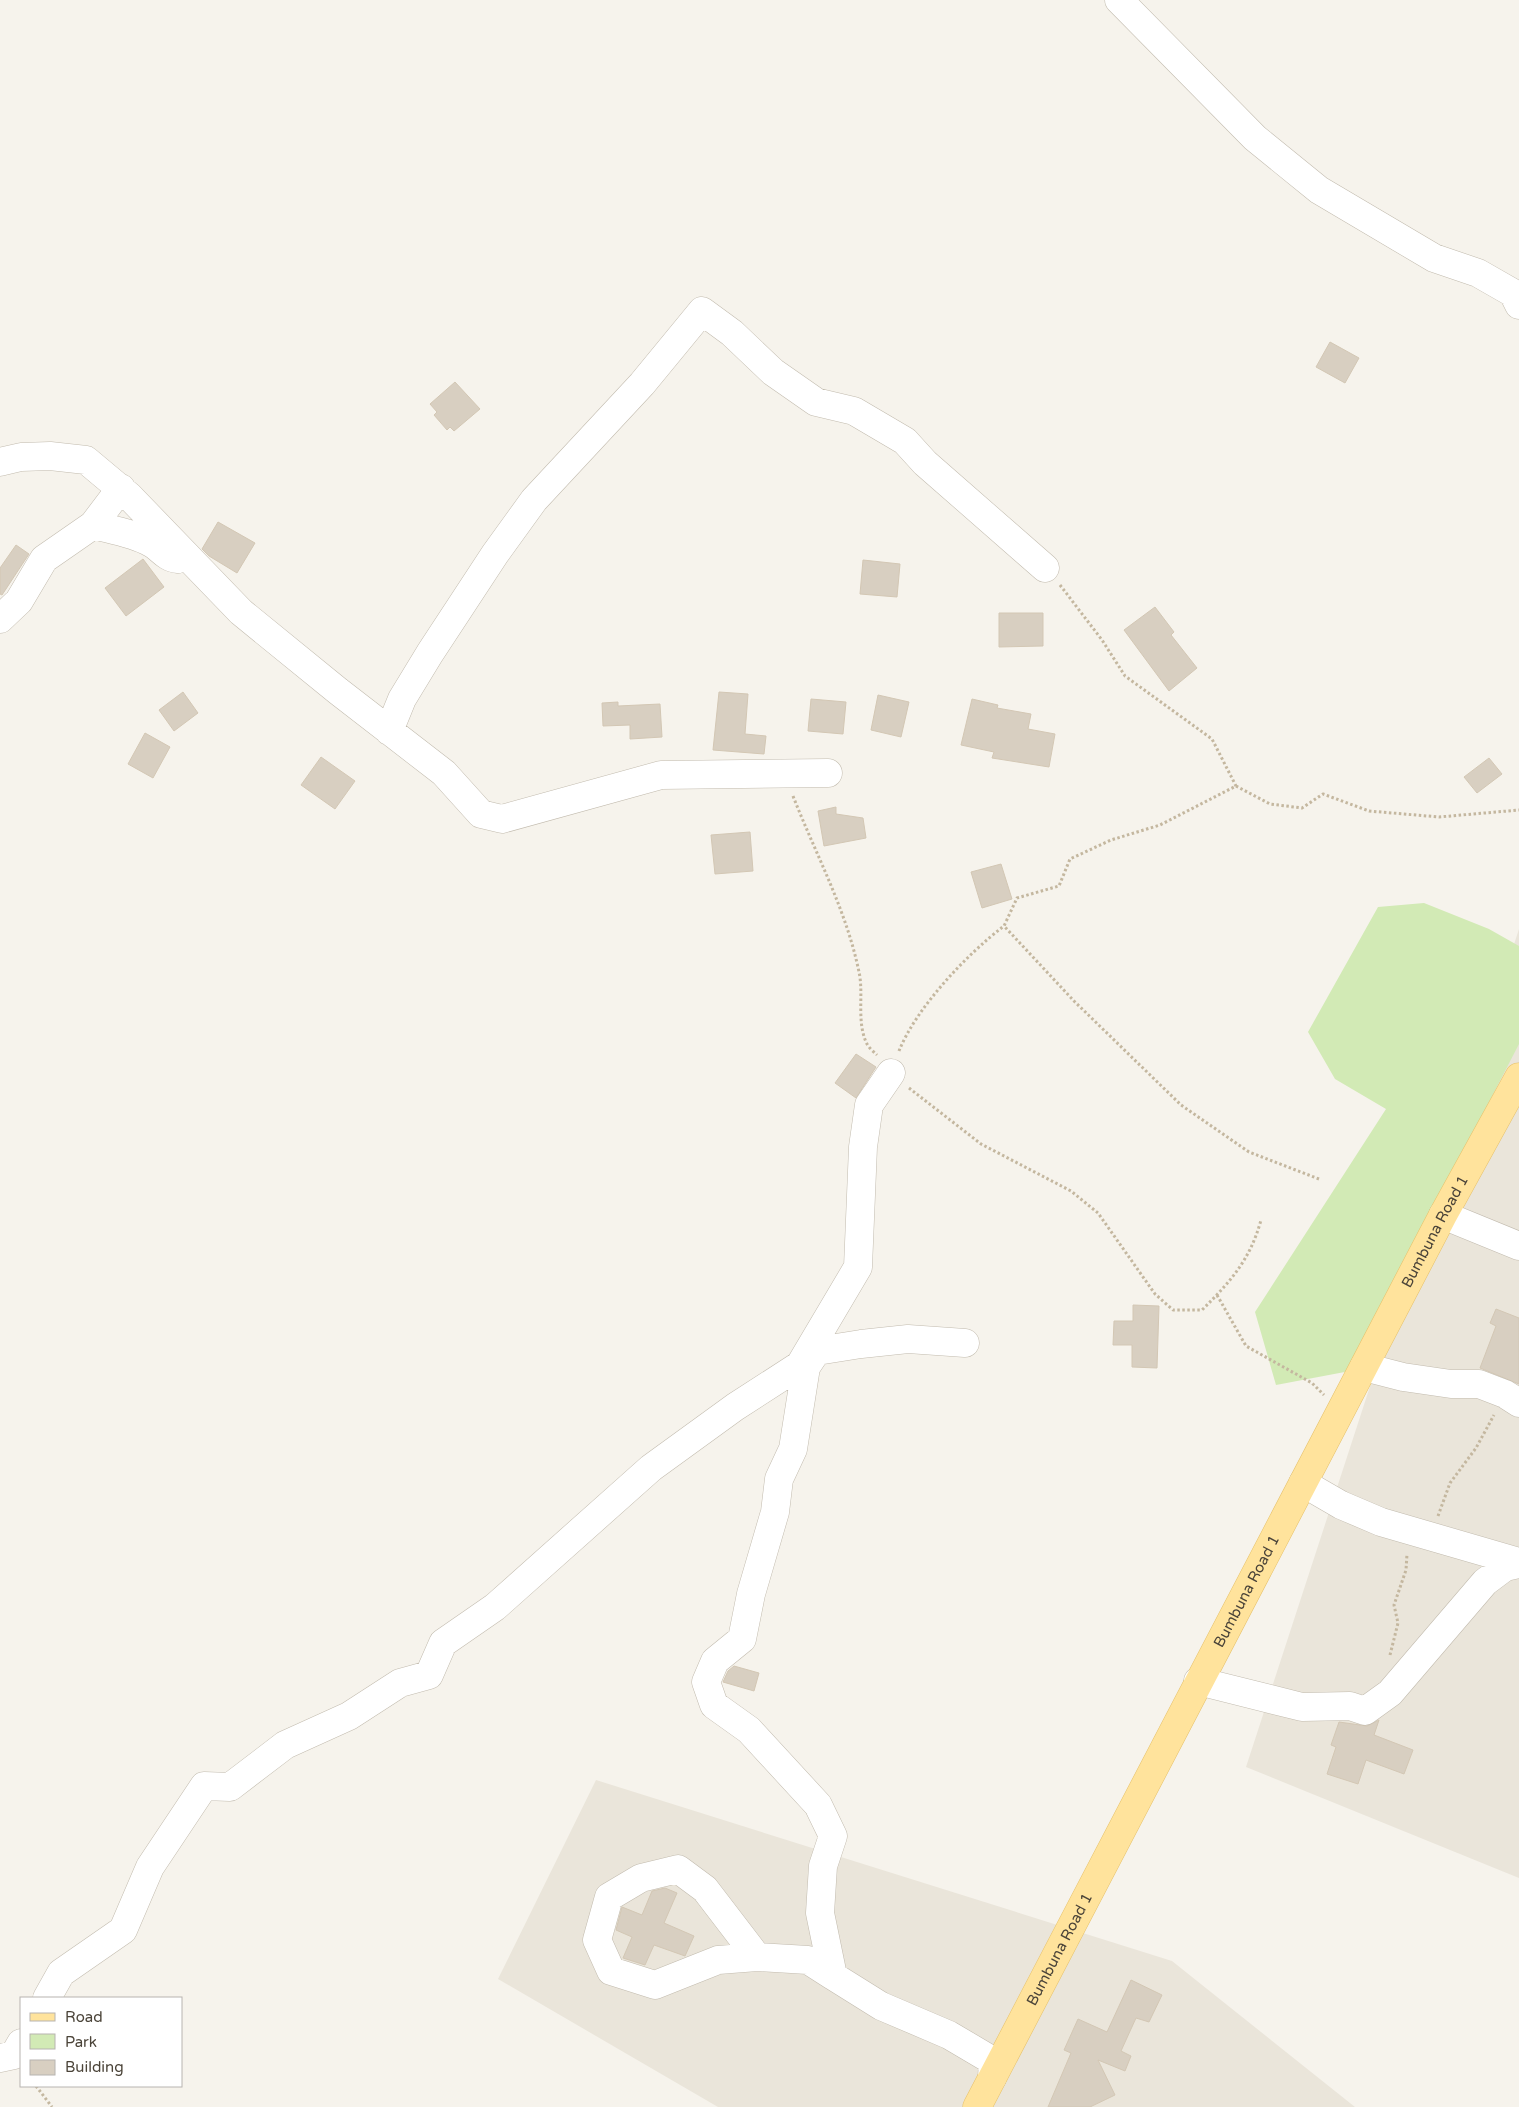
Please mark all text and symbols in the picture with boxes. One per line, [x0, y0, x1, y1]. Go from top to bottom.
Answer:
street label: Bumbuna Road 1 [1398, 1172, 1472, 1291]
street label: Bumbuna Road 1 [1210, 1532, 1283, 1650]
street label: Bumbuna Road 1 [1023, 1890, 1096, 2009]
legend [20, 1997, 182, 2087]
text: Road [65, 2008, 103, 2026]
text: Park [65, 2033, 97, 2051]
text: Building [65, 2058, 124, 2076]

